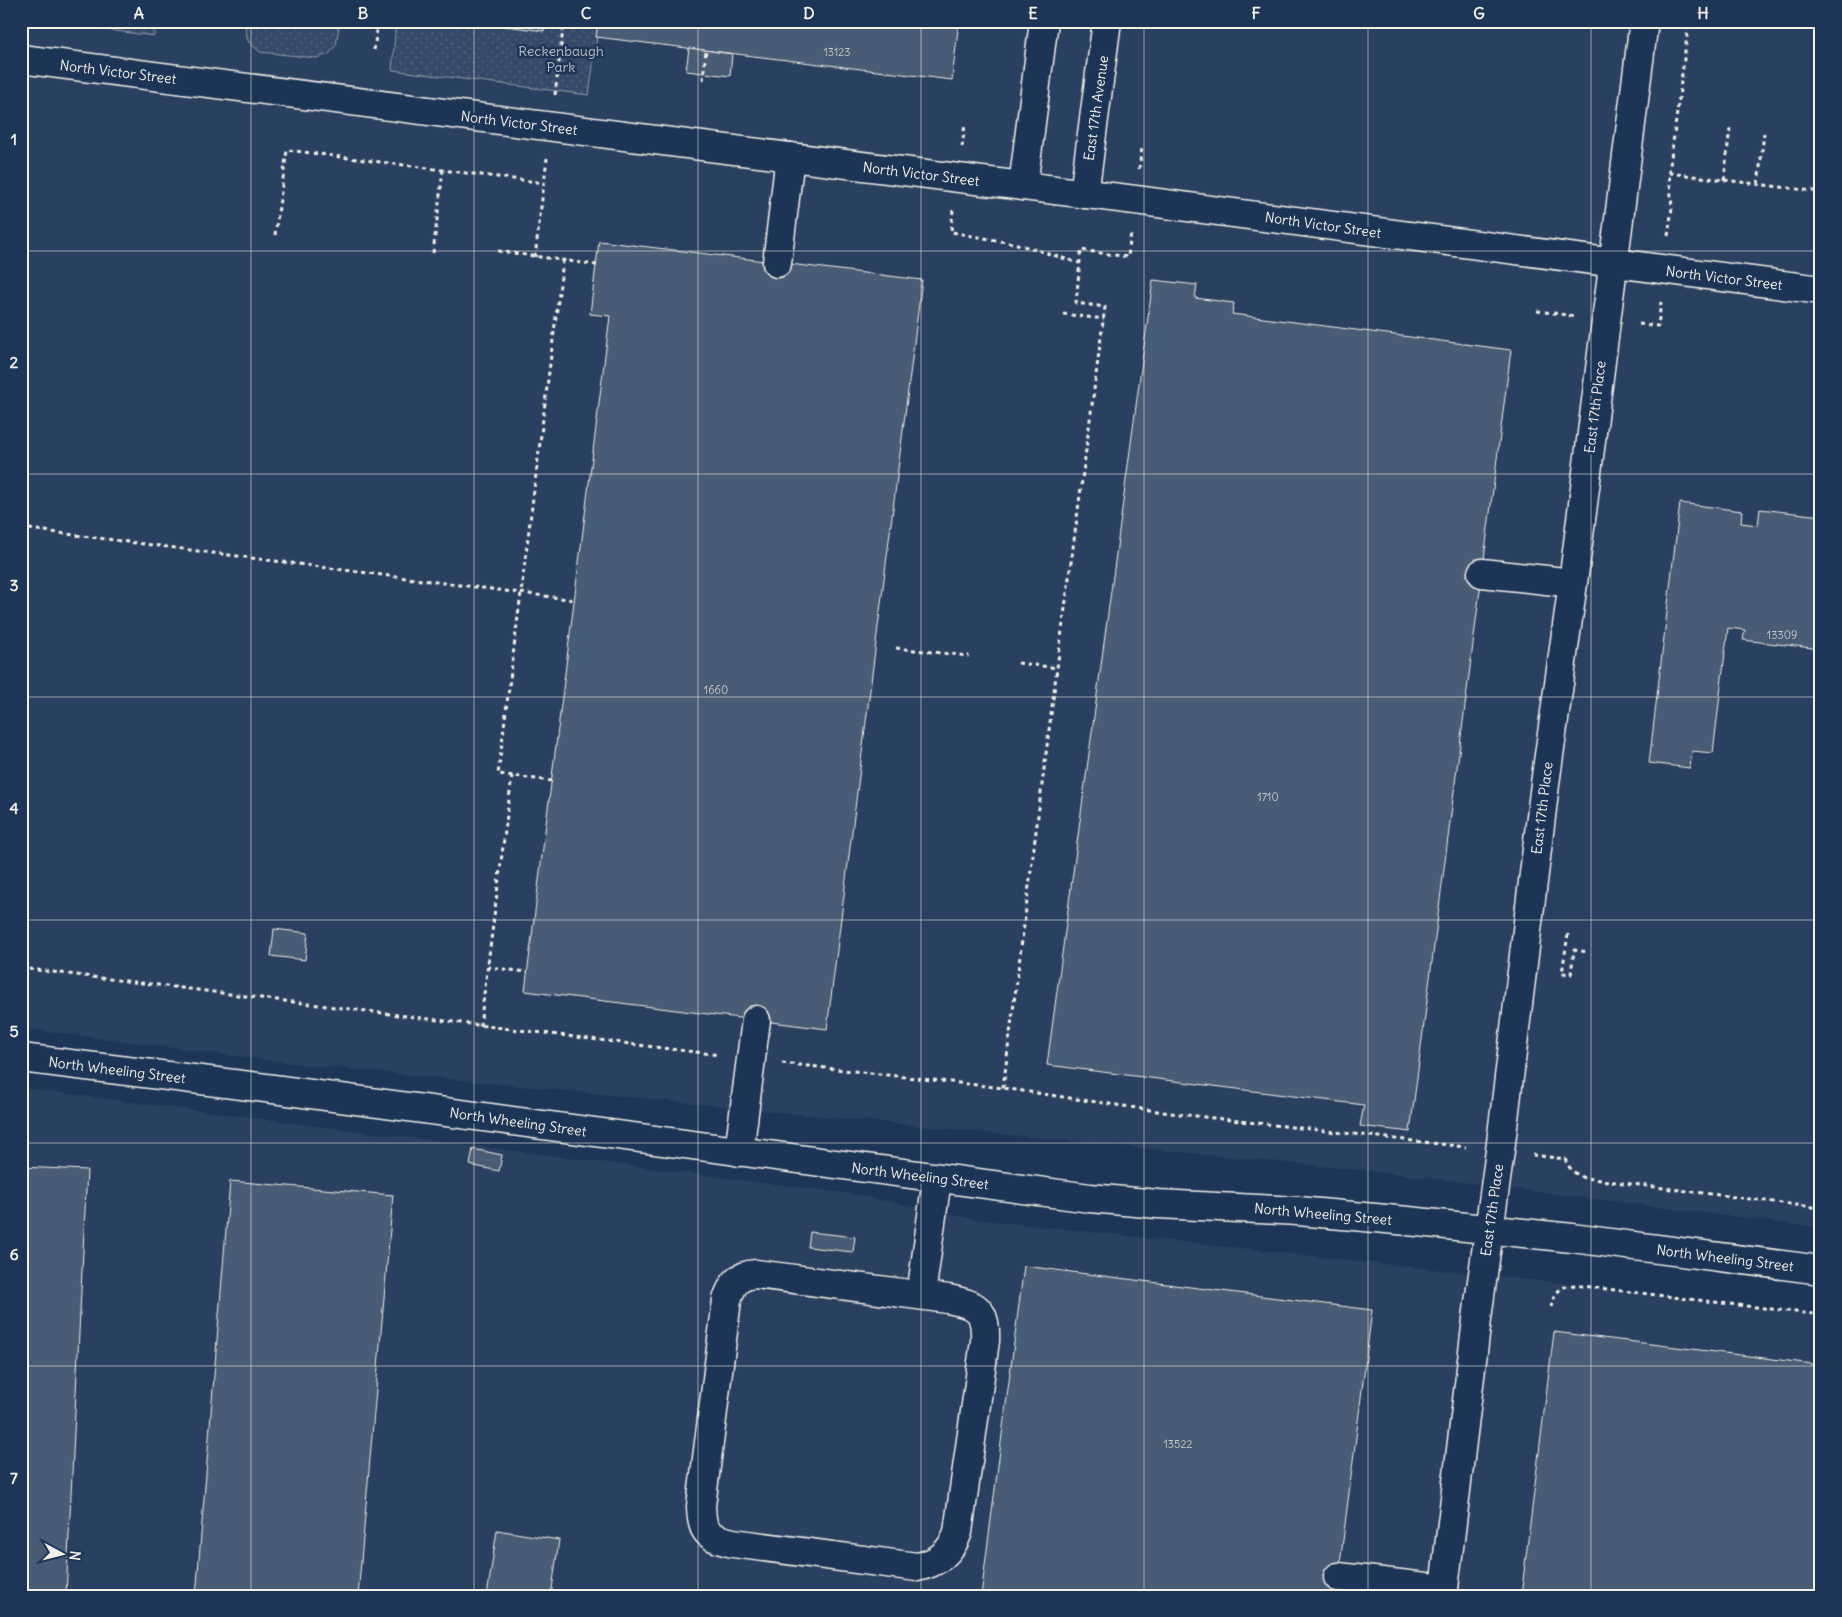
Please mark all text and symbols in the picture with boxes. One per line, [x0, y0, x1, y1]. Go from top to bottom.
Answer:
text: A [134, 3, 144, 23]
text: B [358, 3, 369, 23]
text: C [581, 3, 592, 23]
text: D [803, 3, 815, 23]
text: E [1028, 3, 1038, 23]
text: F [1251, 3, 1261, 23]
text: G [1473, 3, 1485, 23]
text: H [1697, 3, 1709, 23]
park label: Reckenbaugh Park [518, 42, 604, 76]
house number: 13123 [823, 45, 851, 59]
street label: East 17th Avenue [1080, 54, 1112, 162]
street label: North Victor Street [59, 56, 178, 88]
street label: North Victor Street [460, 107, 579, 139]
text: 1 [11, 129, 17, 149]
street label: North Victor Street [862, 158, 981, 190]
street label: North Victor Street [1264, 208, 1383, 242]
street label: North Victor Street [1665, 262, 1784, 294]
text: 2 [10, 352, 19, 372]
street label: East 17th Place [1580, 360, 1610, 454]
text: 3 [9, 575, 19, 595]
house number: 13309 [1767, 628, 1797, 642]
house number: 1660 [704, 683, 728, 697]
street label: East 17th Place [1527, 761, 1557, 855]
house number: 1710 [1257, 790, 1279, 804]
text: 4 [9, 798, 19, 818]
text: 5 [9, 1021, 19, 1041]
street label: North Wheeling Street [47, 1053, 187, 1087]
street label: North Wheeling Street [448, 1103, 588, 1141]
street label: North Wheeling Street [850, 1159, 990, 1193]
street label: East 17th Place [1477, 1163, 1507, 1257]
street label: North Wheeling Street [1253, 1199, 1393, 1229]
street label: North Wheeling Street [1655, 1241, 1795, 1275]
text: 6 [9, 1244, 19, 1264]
house number: 13522 [1164, 1437, 1193, 1451]
text: 7 [10, 1468, 18, 1488]
north arrow [38, 1530, 88, 1580]
text: N [65, 1550, 84, 1561]

